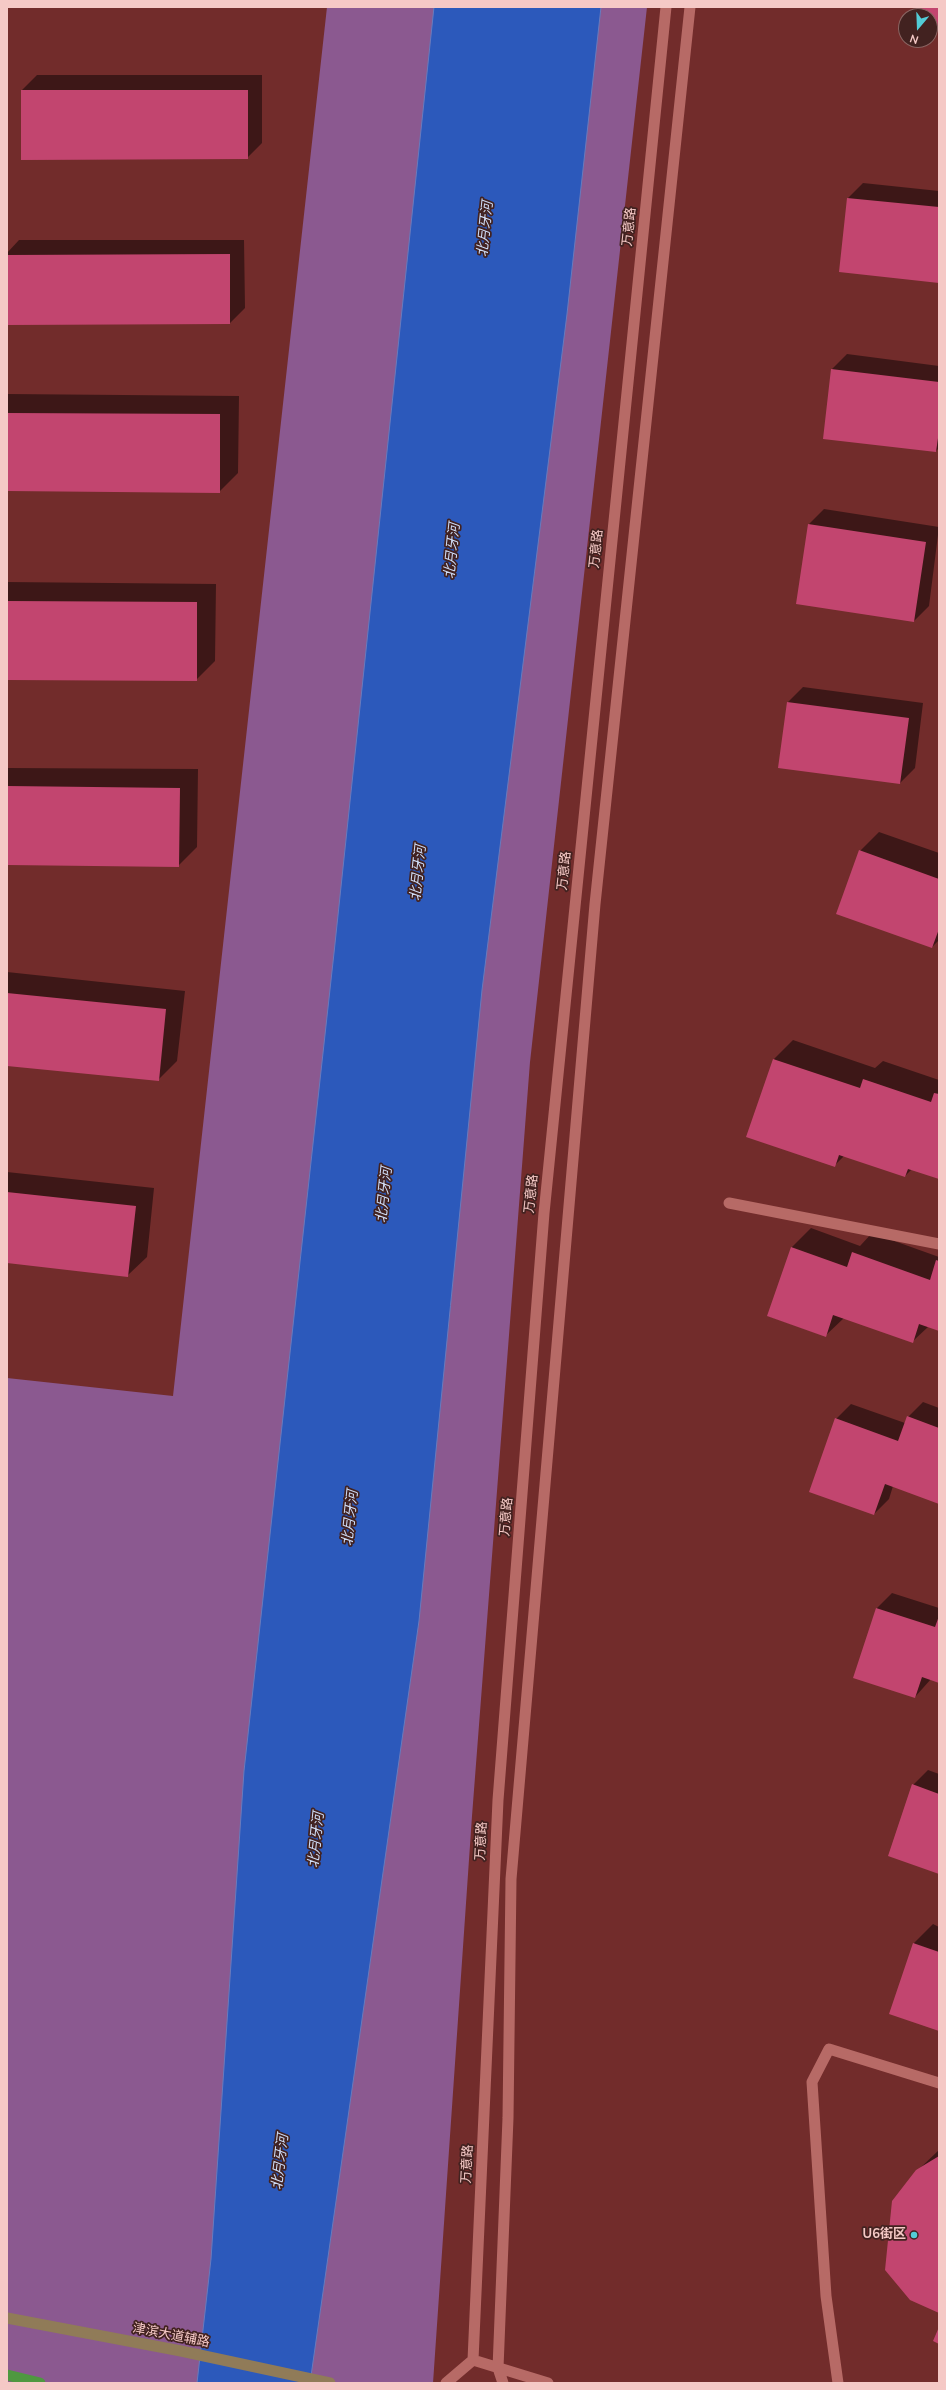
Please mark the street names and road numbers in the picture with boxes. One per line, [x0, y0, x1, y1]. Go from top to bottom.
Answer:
street label: 万意路 [620, 207, 640, 247]
street label: 万意路 [587, 529, 607, 569]
street label: 万意路 [555, 851, 575, 891]
street label: 万意路 [522, 1174, 542, 1214]
street label: 万意路 [498, 1497, 516, 1537]
street label: 万意路 [473, 1821, 491, 1861]
street label: 万意路 [459, 2144, 477, 2184]
street label: 津滨大道辅路 [131, 2321, 211, 2351]

